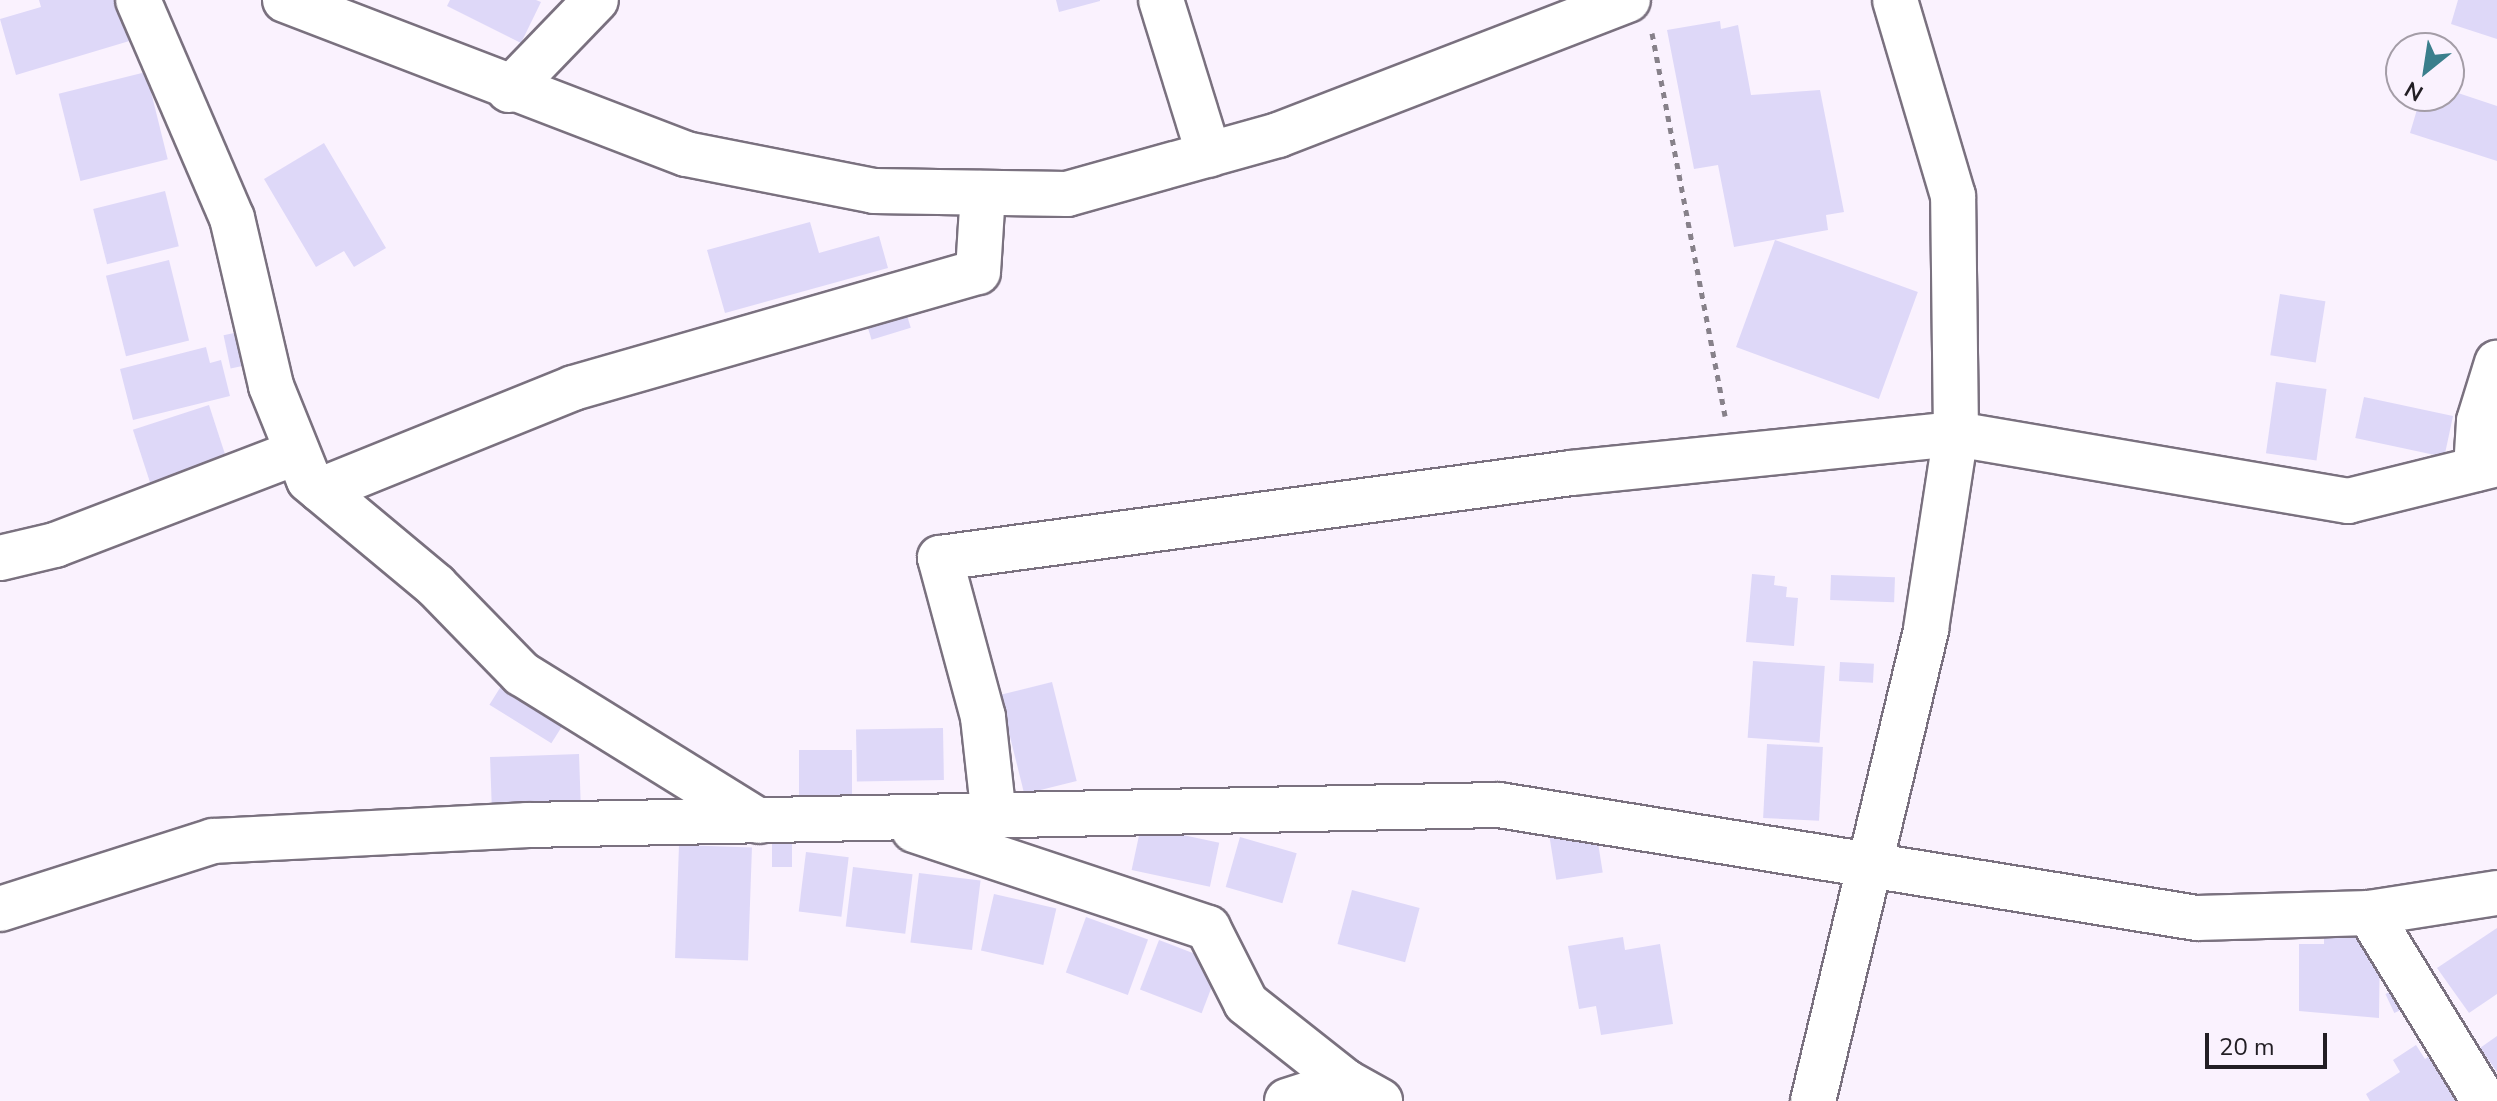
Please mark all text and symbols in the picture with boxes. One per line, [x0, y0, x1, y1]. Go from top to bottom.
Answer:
north arrow [2385, 32, 2465, 112]
text: N [2399, 74, 2429, 108]
scale bar [2209, 1017, 2331, 1067]
text: 20 m [2219, 1031, 2275, 1063]

